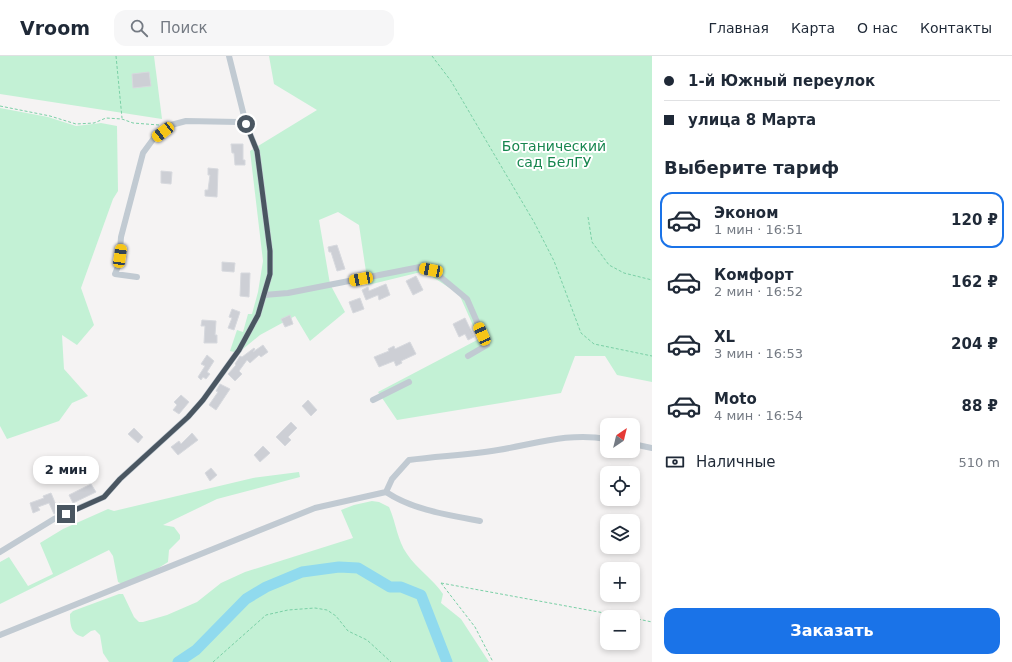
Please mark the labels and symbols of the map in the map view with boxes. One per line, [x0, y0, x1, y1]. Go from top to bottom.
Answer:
route start [237, 115, 255, 133]
car [150, 120, 176, 144]
park label: Ботанический сад БелГУ [502, 138, 606, 170]
car [112, 243, 128, 269]
car [418, 262, 444, 278]
car [348, 271, 374, 287]
car [472, 321, 492, 347]
north arrow [600, 418, 640, 458]
callout: 2 мин [33, 456, 99, 484]
route end [57, 505, 75, 523]

